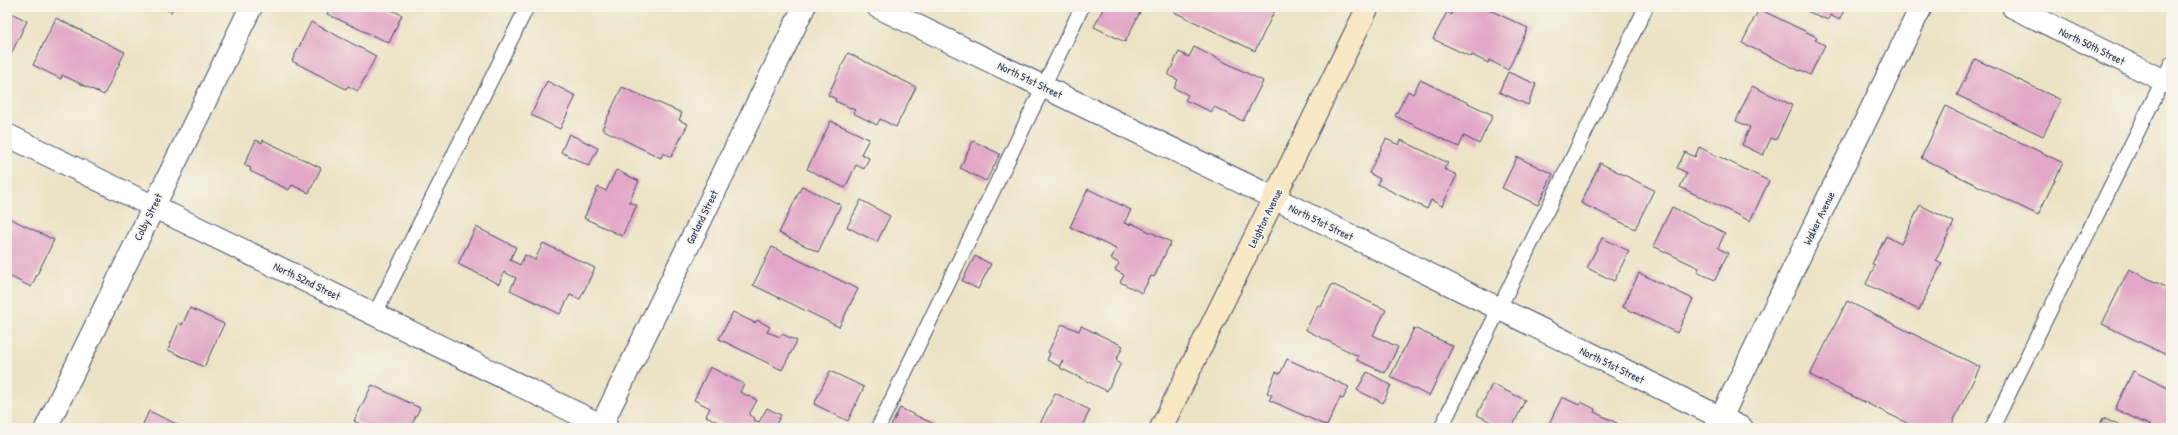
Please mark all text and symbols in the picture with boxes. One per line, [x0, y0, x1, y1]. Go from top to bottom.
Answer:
street label: North 50th Street [2057, 24, 2127, 68]
street label: North 51st Street [995, 58, 1065, 102]
street label: Leighton Avenue [1245, 186, 1286, 250]
street label: Garland Street [683, 187, 721, 246]
street label: Walker Avenue [1800, 188, 1838, 247]
street label: Colby Street [131, 191, 165, 243]
street label: North 51st Street [1286, 200, 1356, 244]
street label: North 52nd Street [271, 259, 343, 303]
street label: North 51st Street [1577, 343, 1647, 387]

